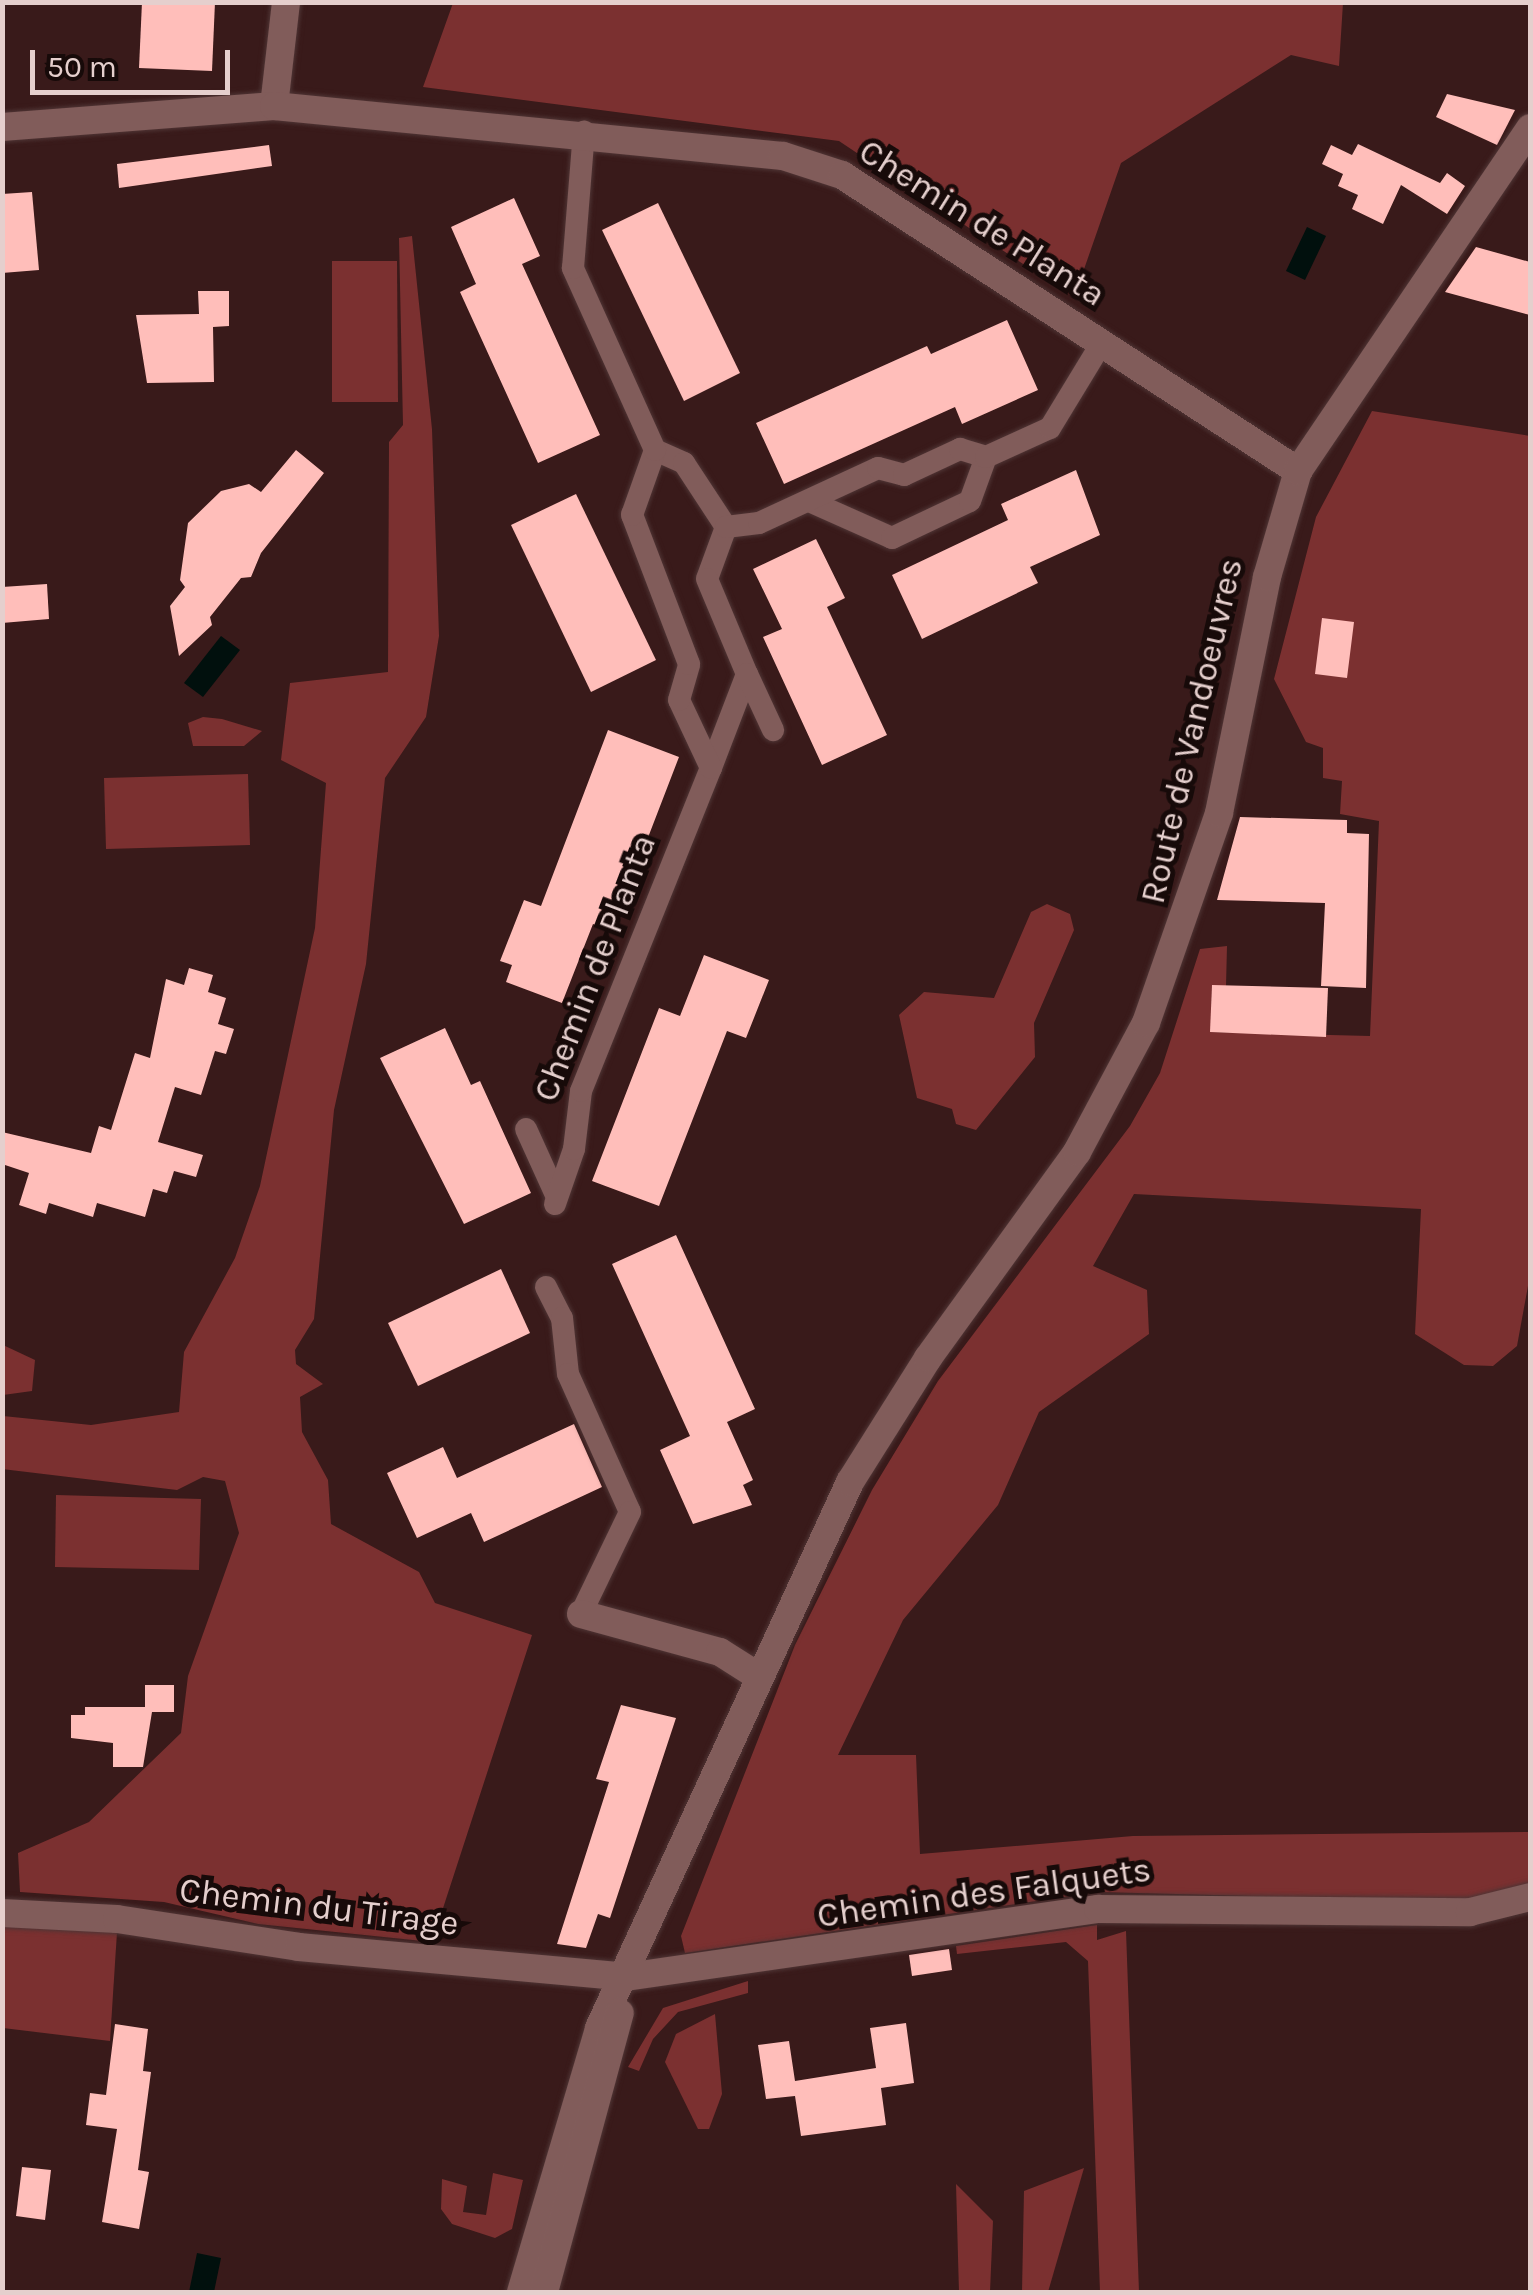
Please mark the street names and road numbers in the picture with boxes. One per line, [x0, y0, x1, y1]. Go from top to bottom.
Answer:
street label: Chemin de Planta [851, 130, 1113, 316]
street label: Route de Vandoeuvres [1132, 554, 1252, 908]
street label: Chemin de Planta [525, 829, 665, 1107]
street label: Chemin des Falquets [815, 1849, 1153, 1937]
street label: Chemin du Tirage [177, 1869, 461, 1945]

